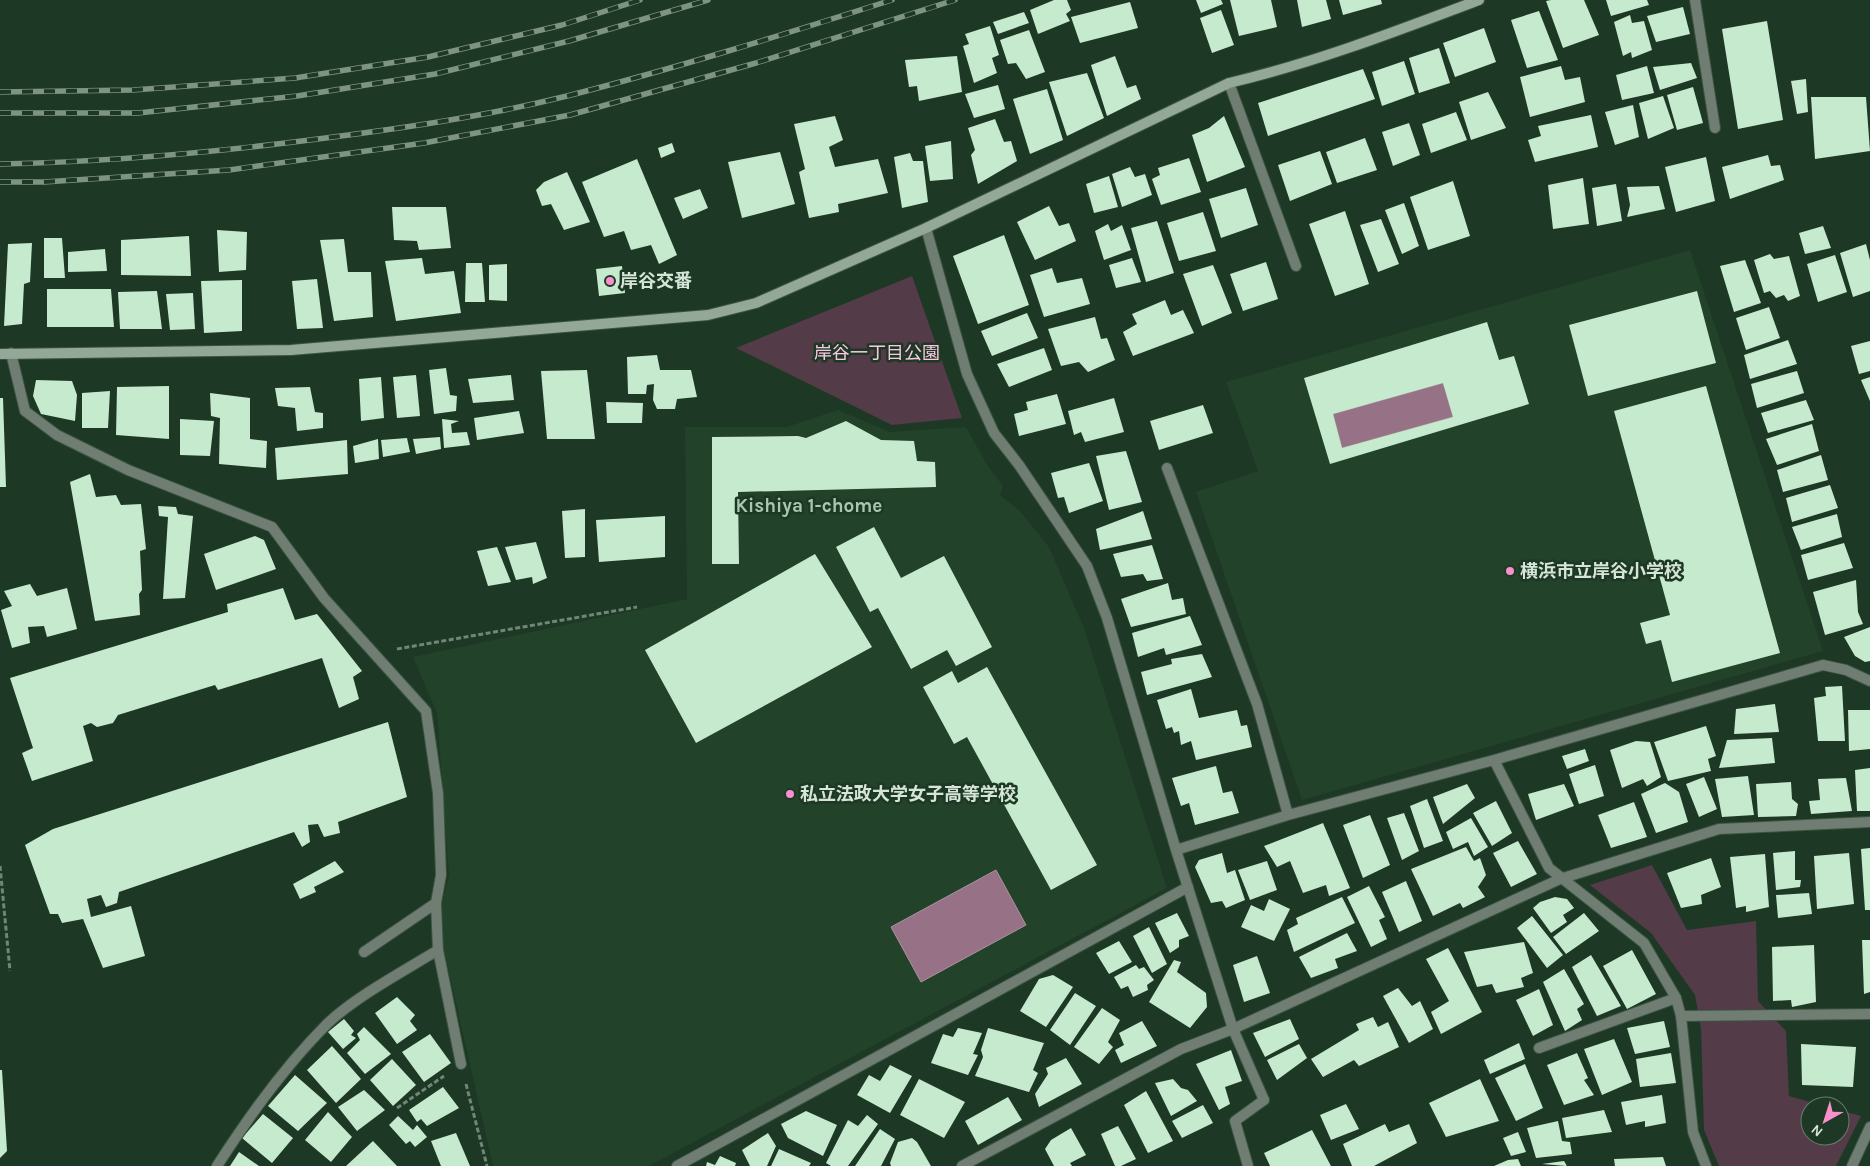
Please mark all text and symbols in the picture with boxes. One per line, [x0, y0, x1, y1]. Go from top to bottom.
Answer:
place label: 岸谷交番 [620, 270, 692, 292]
marker: 岸谷交番 [604, 275, 616, 287]
park label: 岸谷一丁目公園 [814, 342, 940, 364]
district label: Kishiya 1-chome [736, 495, 882, 517]
place label: 横浜市立岸谷小学校 [1520, 560, 1682, 582]
marker: 横浜市立岸谷小学校 [1504, 565, 1516, 577]
place label: 私立法政大学女子高等学校 [800, 783, 1016, 805]
marker: 私立法政大学女子高等学校 [784, 788, 796, 800]
north arrow [1800, 1096, 1850, 1146]
text: N [1808, 1121, 1826, 1140]

